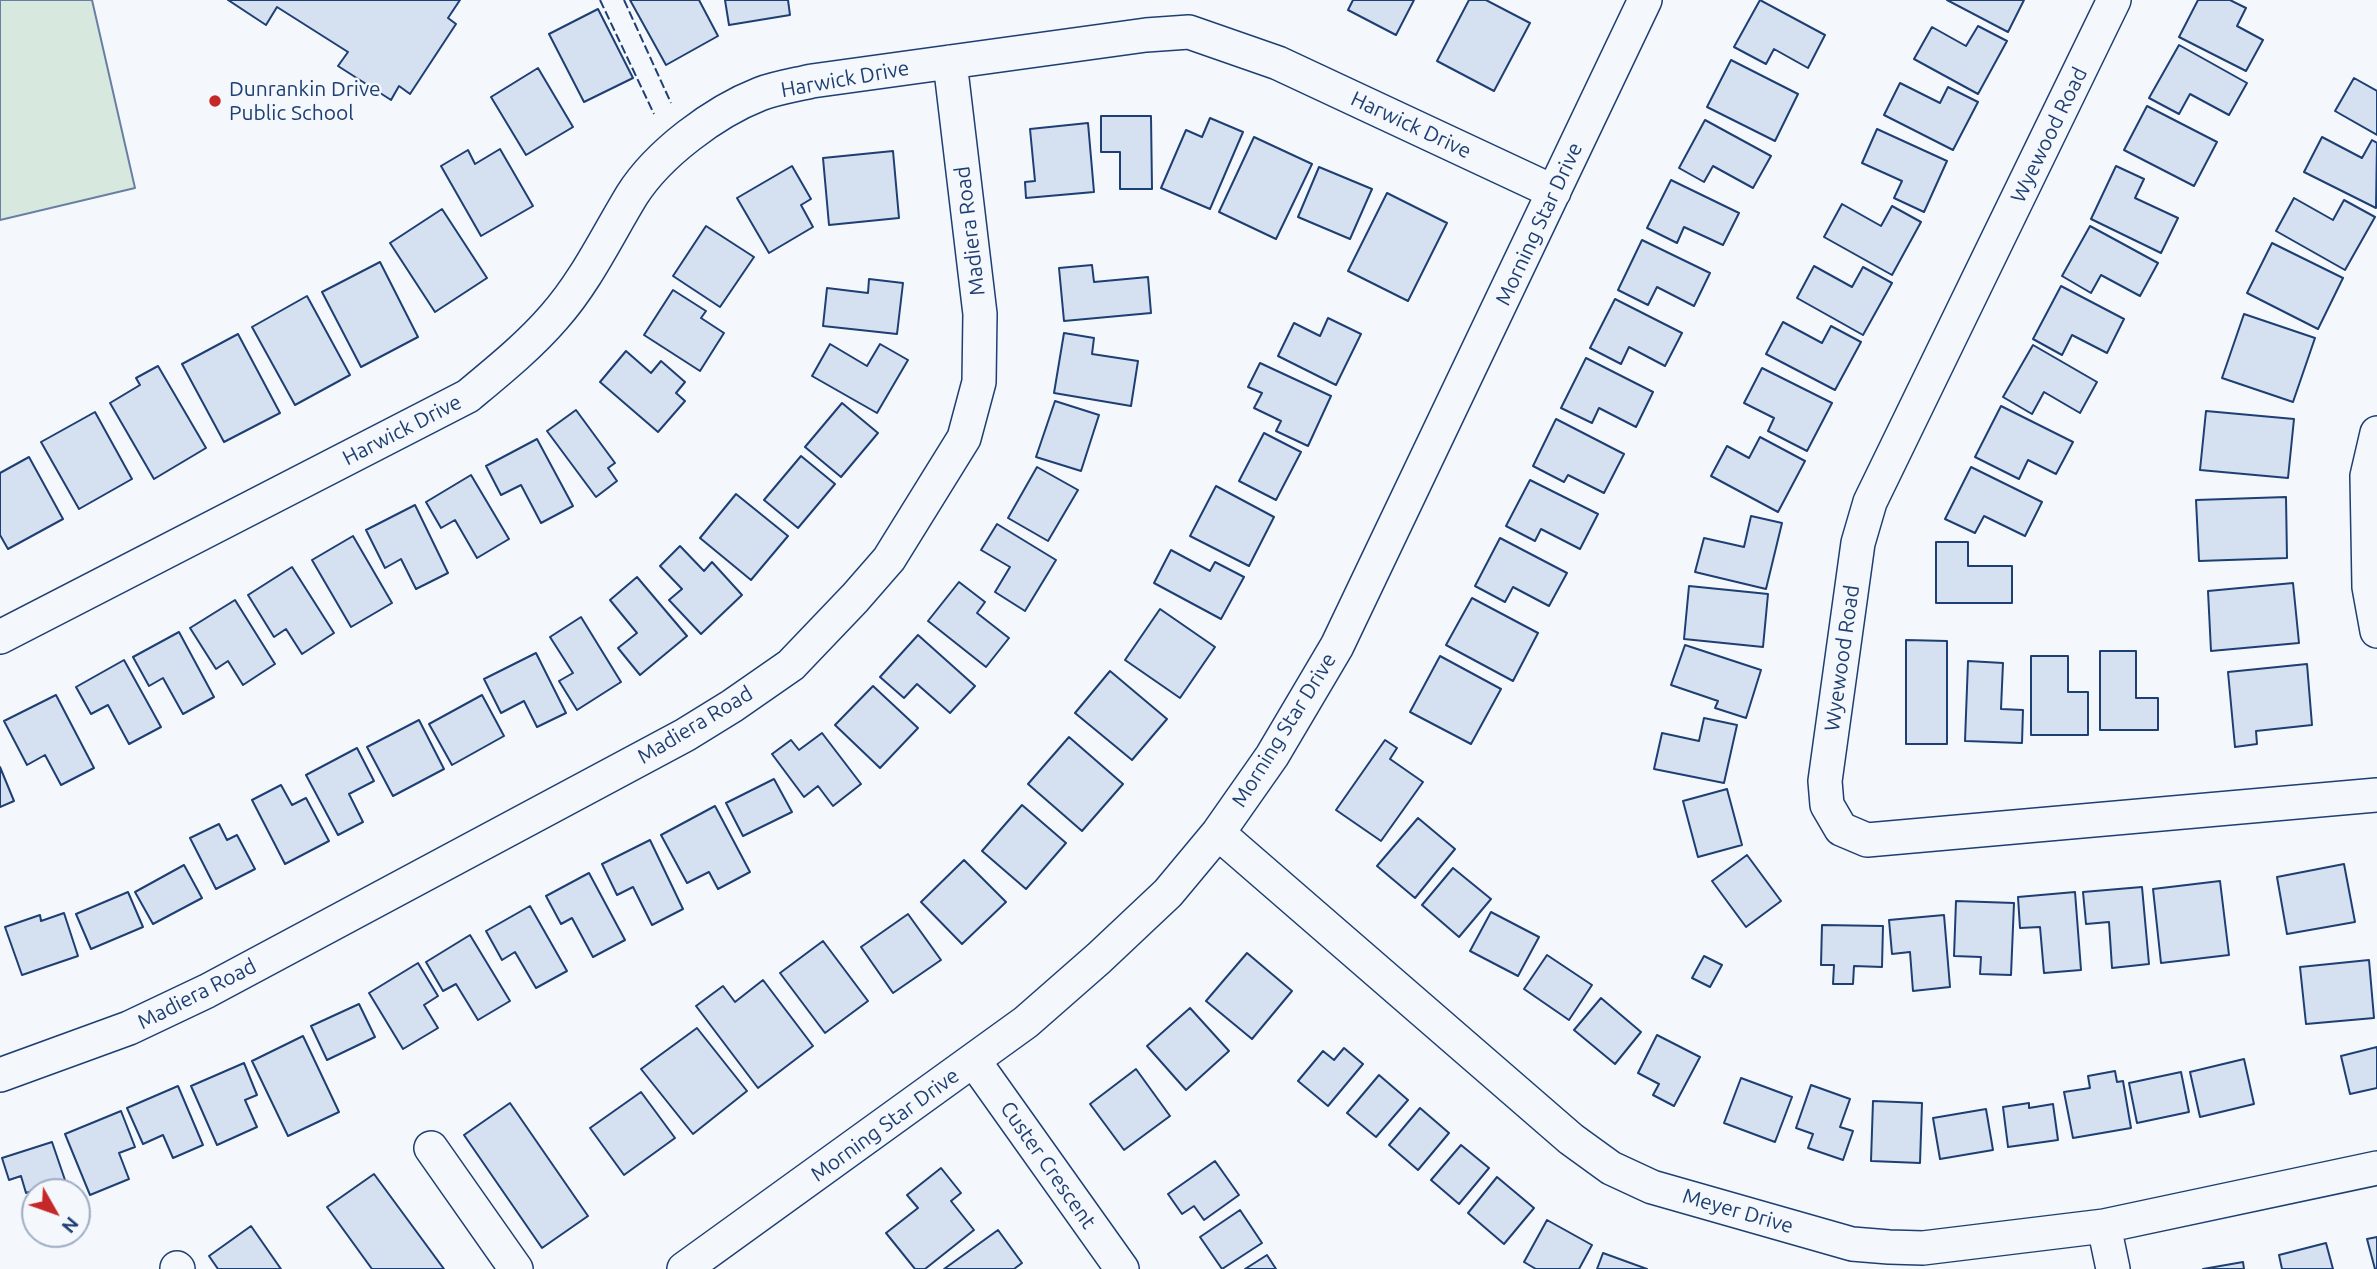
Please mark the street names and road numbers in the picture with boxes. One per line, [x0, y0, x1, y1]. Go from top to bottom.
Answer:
street label: Harwick Drive [779, 55, 911, 103]
street label: Wyewood Road [2005, 63, 2093, 207]
street label: Harwick Drive [1347, 86, 1475, 164]
street label: Morning Star Drive [1490, 139, 1588, 309]
street label: Madiera Road [950, 165, 990, 297]
street label: Harwick Drive [338, 389, 466, 471]
street label: Wyewood Road [1819, 583, 1865, 733]
street label: Morning Star Drive [1226, 648, 1342, 812]
street label: Madiera Road [633, 681, 757, 769]
street label: Madiera Road [133, 953, 261, 1035]
street label: Morning Star Drive [806, 1063, 964, 1187]
street label: Custer Crescent [995, 1097, 1101, 1233]
street label: Meyer Drive [1680, 1183, 1796, 1239]

